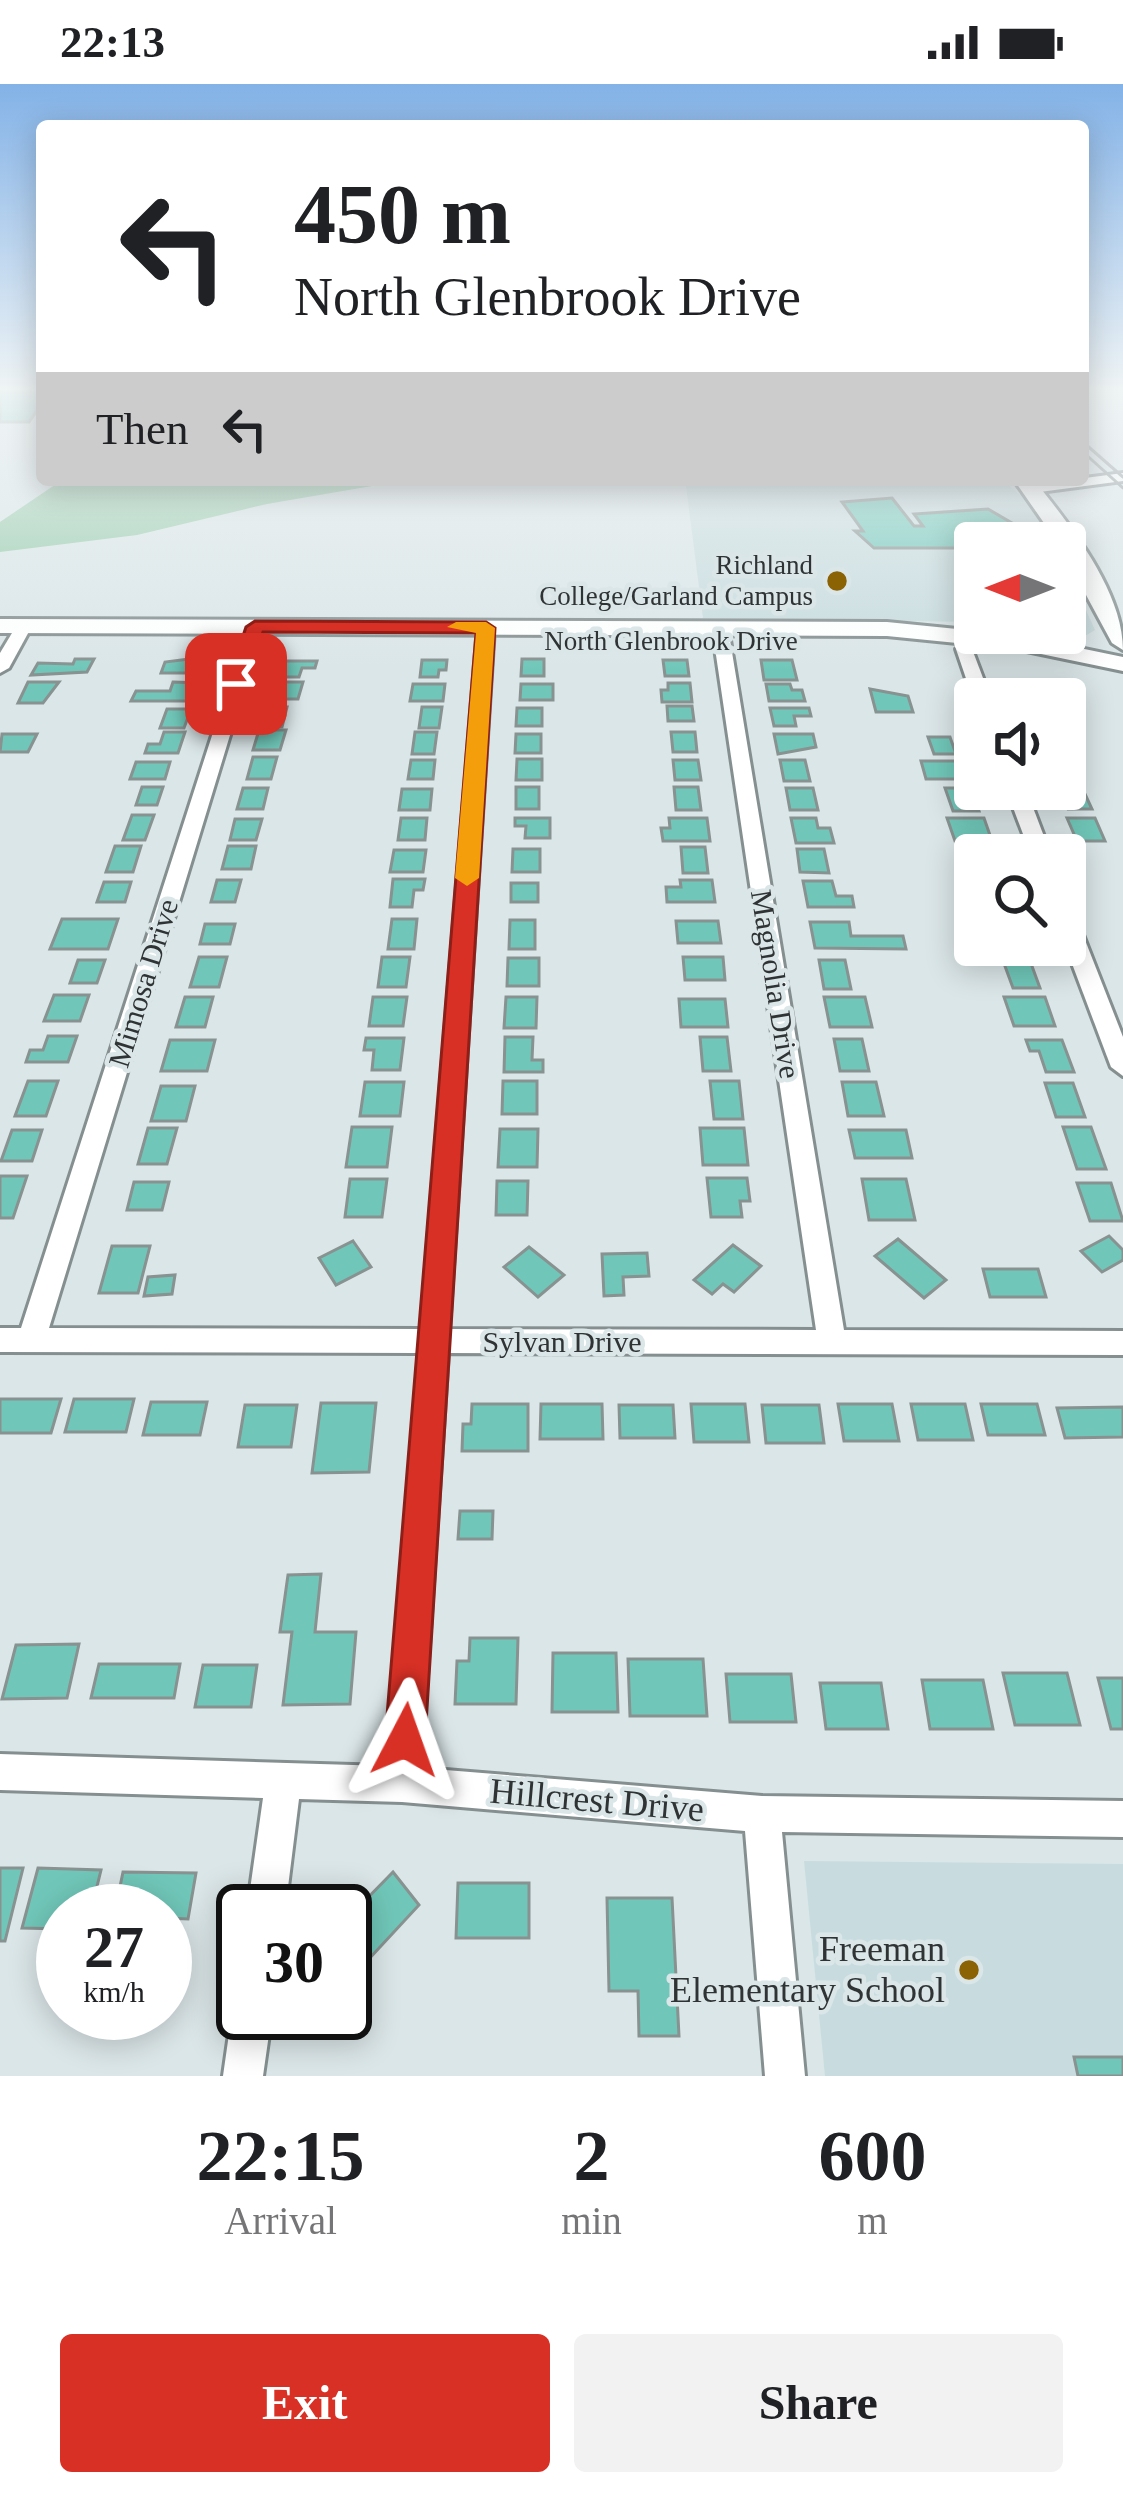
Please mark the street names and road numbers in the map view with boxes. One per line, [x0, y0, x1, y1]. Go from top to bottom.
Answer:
street label: North Glenbrook Drive [544, 626, 798, 656]
street label: Magnolia Drive [745, 887, 807, 1081]
street label: Mimosa Drive [102, 895, 184, 1071]
street label: Sylvan Drive [482, 1325, 642, 1358]
street label: Hillcrest Drive [488, 1771, 706, 1829]

